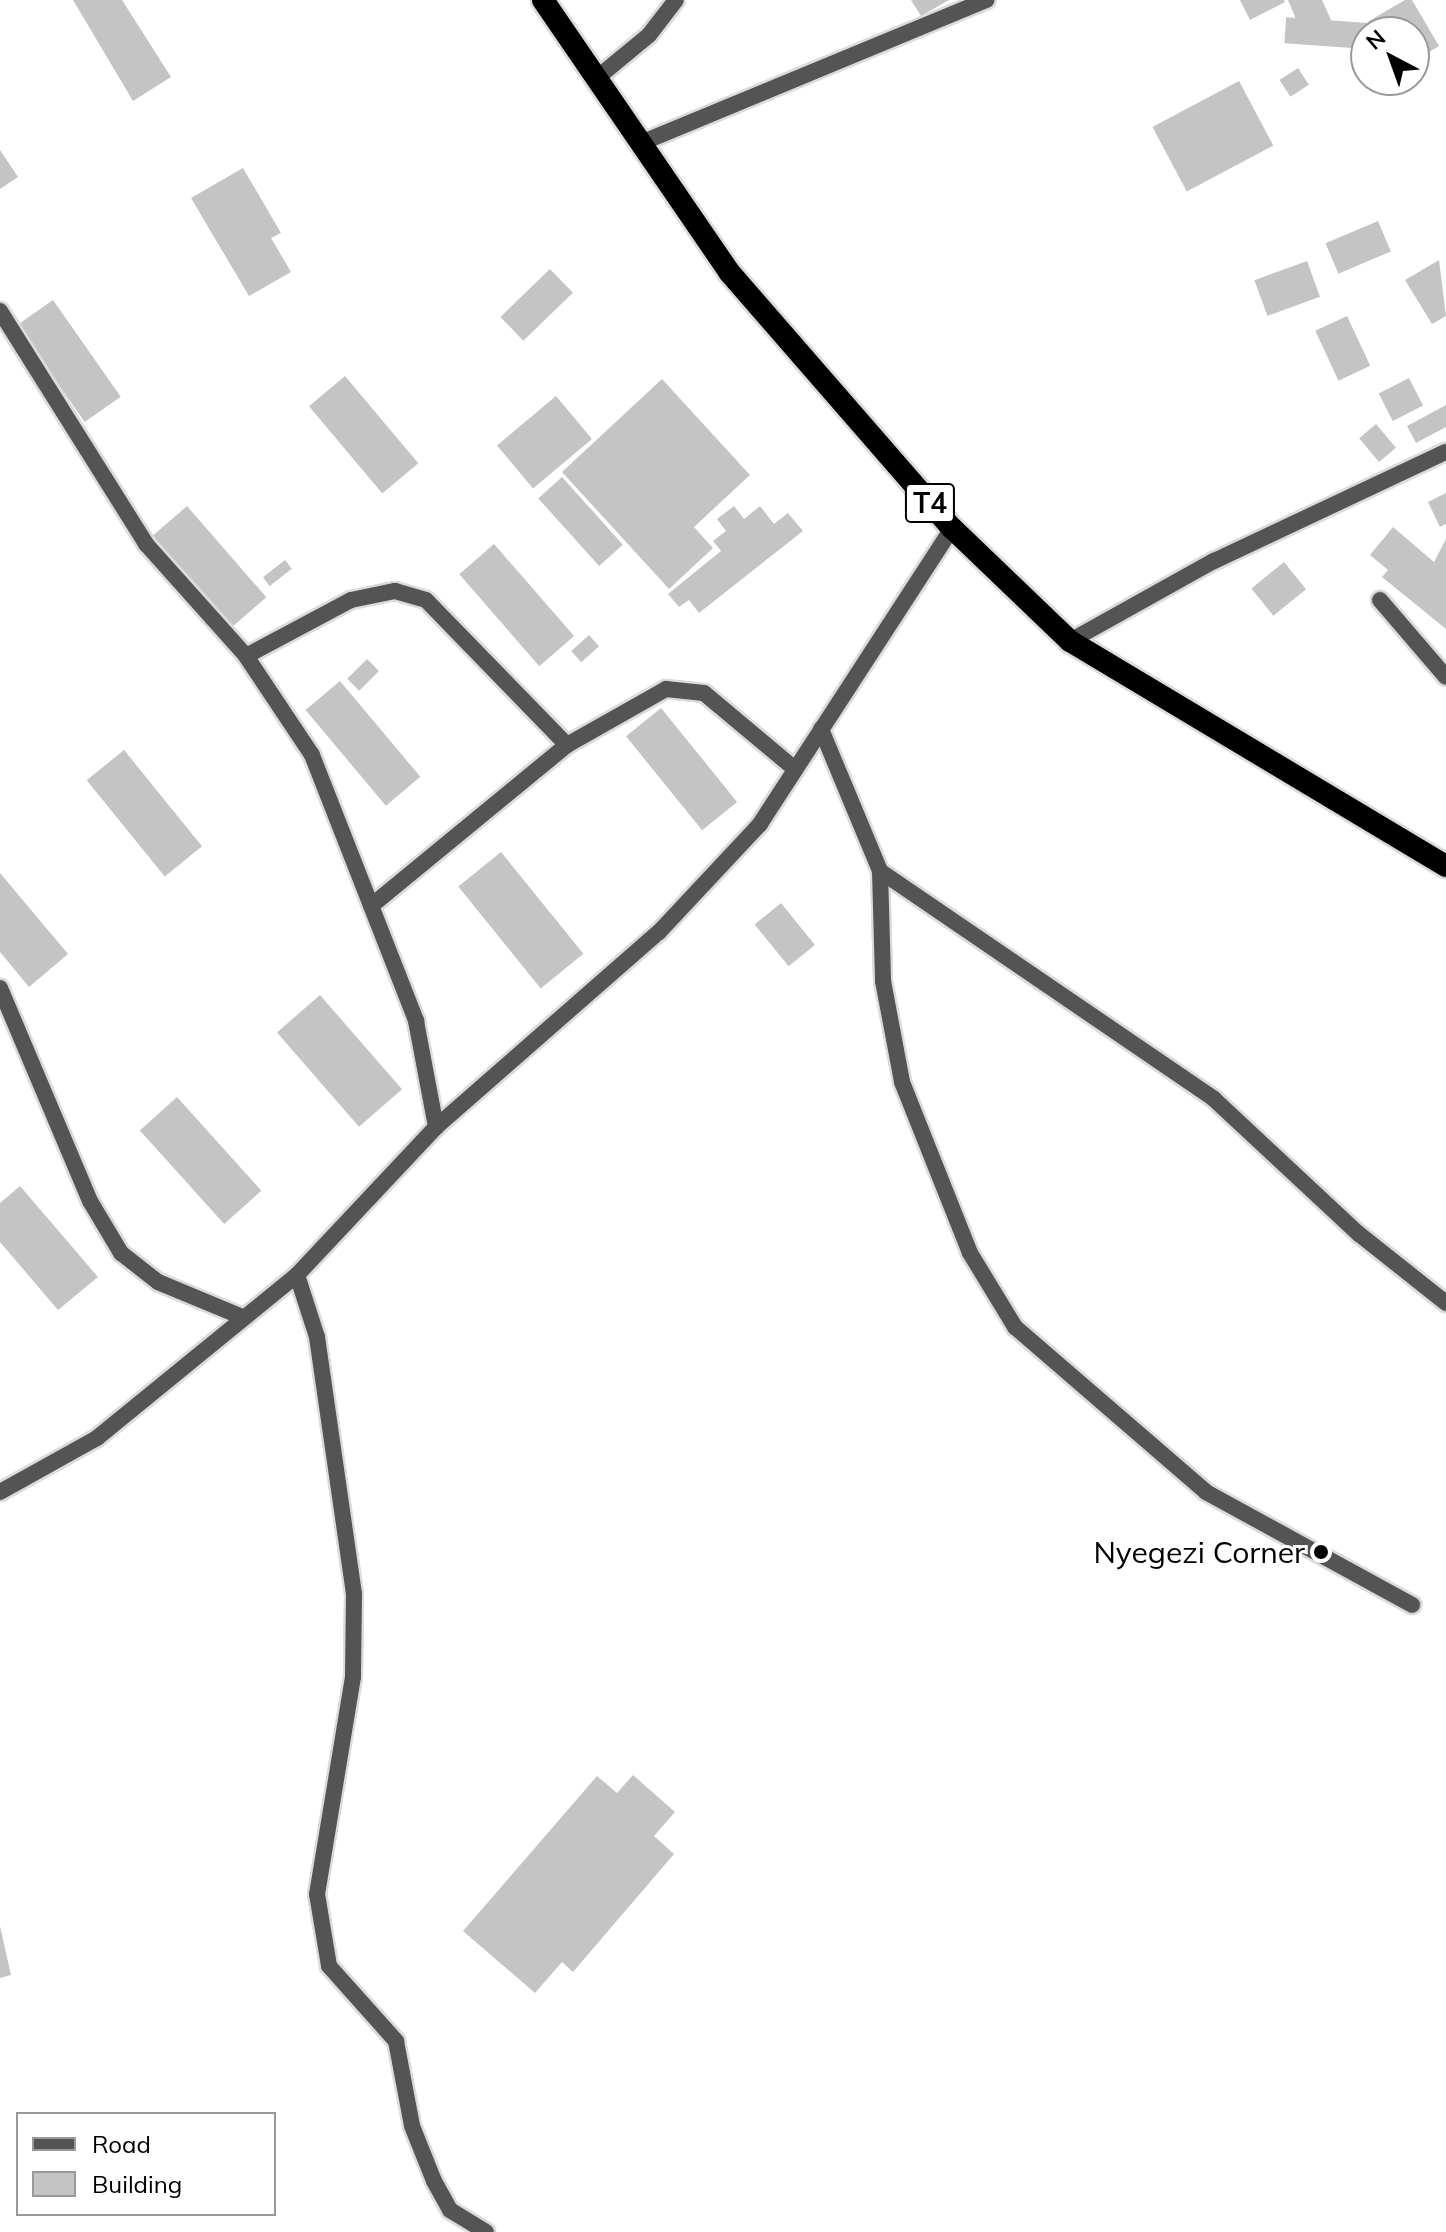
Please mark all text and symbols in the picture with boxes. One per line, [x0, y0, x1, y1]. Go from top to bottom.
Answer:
north arrow [1350, 16, 1430, 96]
text: N [1360, 23, 1391, 55]
road number: T4 [904, 479, 956, 527]
place label: Nyegezi Corner [1093, 1534, 1305, 1570]
marker: Nyegezi Corner [1312, 1543, 1330, 1561]
legend [16, 2112, 276, 2216]
text: Road [92, 2129, 151, 2159]
text: Building [92, 2169, 182, 2199]

